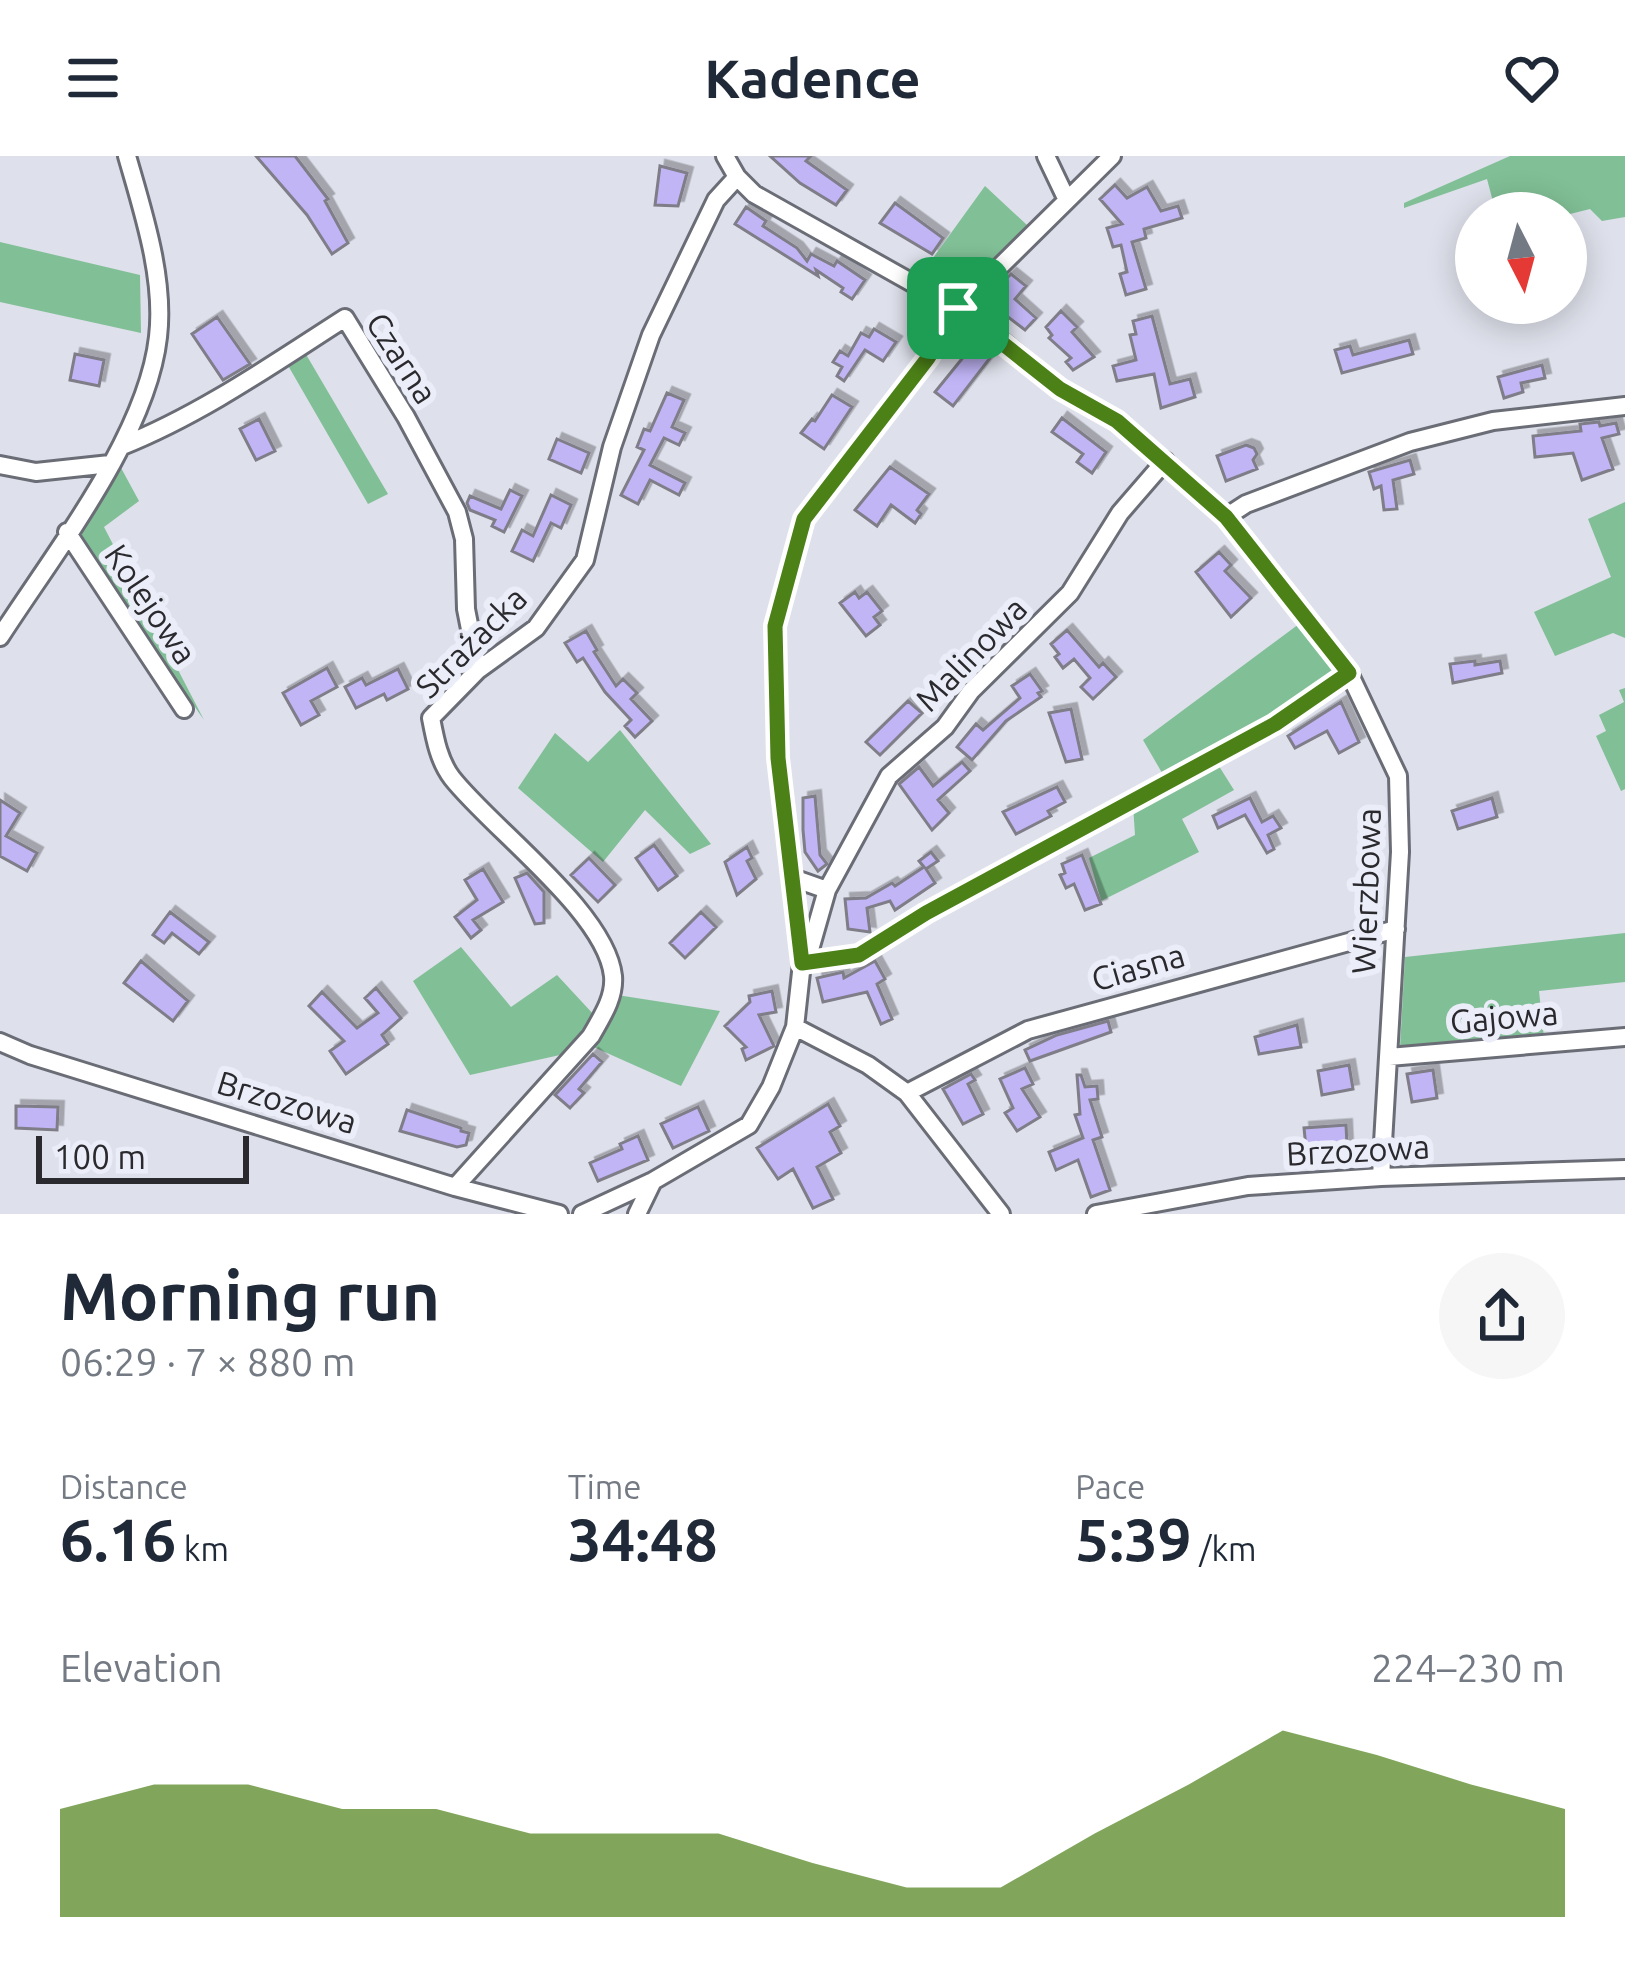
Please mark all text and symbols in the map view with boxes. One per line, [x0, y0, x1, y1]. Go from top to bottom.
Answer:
icon: menu [60, 45, 126, 111]
icon: heart [1499, 45, 1565, 111]
text: Kadence [704, 48, 921, 108]
north arrow [1455, 192, 1587, 324]
map controls [1455, 192, 1587, 324]
pin [907, 257, 1009, 359]
icon: arrive [925, 275, 991, 341]
street label: Czarna [359, 305, 445, 410]
street label: Kolejowa [98, 537, 205, 670]
street label: Strażacka [408, 579, 533, 704]
street label: Malinowa [908, 589, 1034, 718]
street label: Wierzbowa [1344, 807, 1387, 975]
street label: Ciasna [1087, 936, 1189, 997]
street label: Gajowa [1448, 993, 1560, 1040]
street label: Brzozowa [213, 1063, 361, 1140]
street label: Brzozowa [1285, 1127, 1431, 1172]
scale bar [36, 1130, 249, 1183]
text: 100 m [54, 1138, 146, 1175]
button: share [1439, 1253, 1565, 1379]
text: Morning run [60, 1258, 440, 1332]
text: 06:29 · 7 × 880 m [60, 1340, 355, 1383]
text: Distance [60, 1468, 188, 1505]
text: Time [568, 1468, 641, 1505]
text: Pace [1075, 1468, 1145, 1505]
text: 6.16 [60, 1505, 176, 1572]
text: 34:48 [568, 1505, 718, 1572]
text: 5:39 [1075, 1505, 1192, 1572]
text: km [176, 1530, 229, 1567]
text: /km [1192, 1530, 1257, 1567]
text: Elevation [60, 1646, 223, 1689]
text: 224–230 m [1371, 1646, 1565, 1689]

